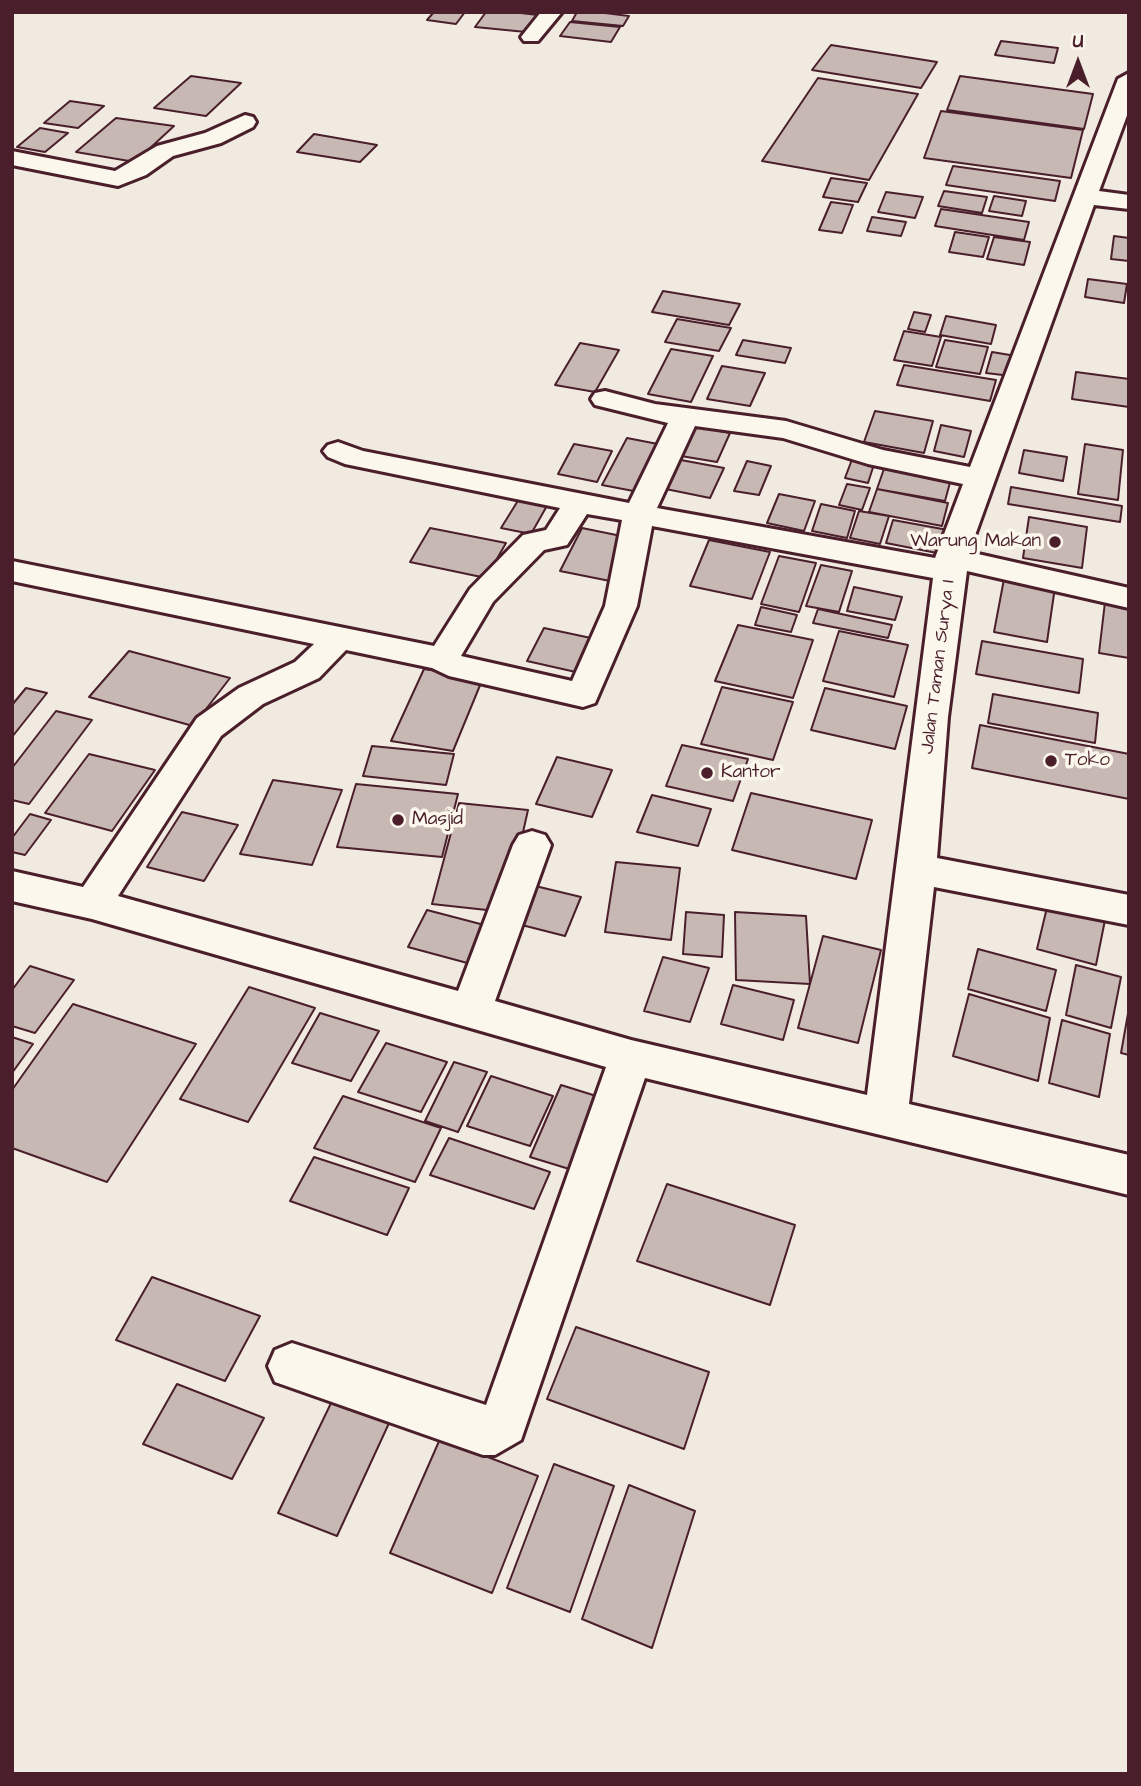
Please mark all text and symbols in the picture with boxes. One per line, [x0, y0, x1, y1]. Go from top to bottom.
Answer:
north arrow [1043, 28, 1113, 98]
text: U [1073, 28, 1083, 55]
place label: Warung Makan [910, 531, 1041, 553]
marker: Warung Makan [1047, 534, 1063, 550]
street label: Jalan Taman Surya I [917, 579, 961, 755]
place label: Toko [1065, 750, 1110, 772]
marker: Toko [1043, 753, 1059, 769]
place label: Kantor [721, 762, 781, 784]
marker: Kantor [699, 765, 715, 781]
place label: Masjid [412, 809, 463, 831]
marker: Masjid [390, 812, 406, 828]

